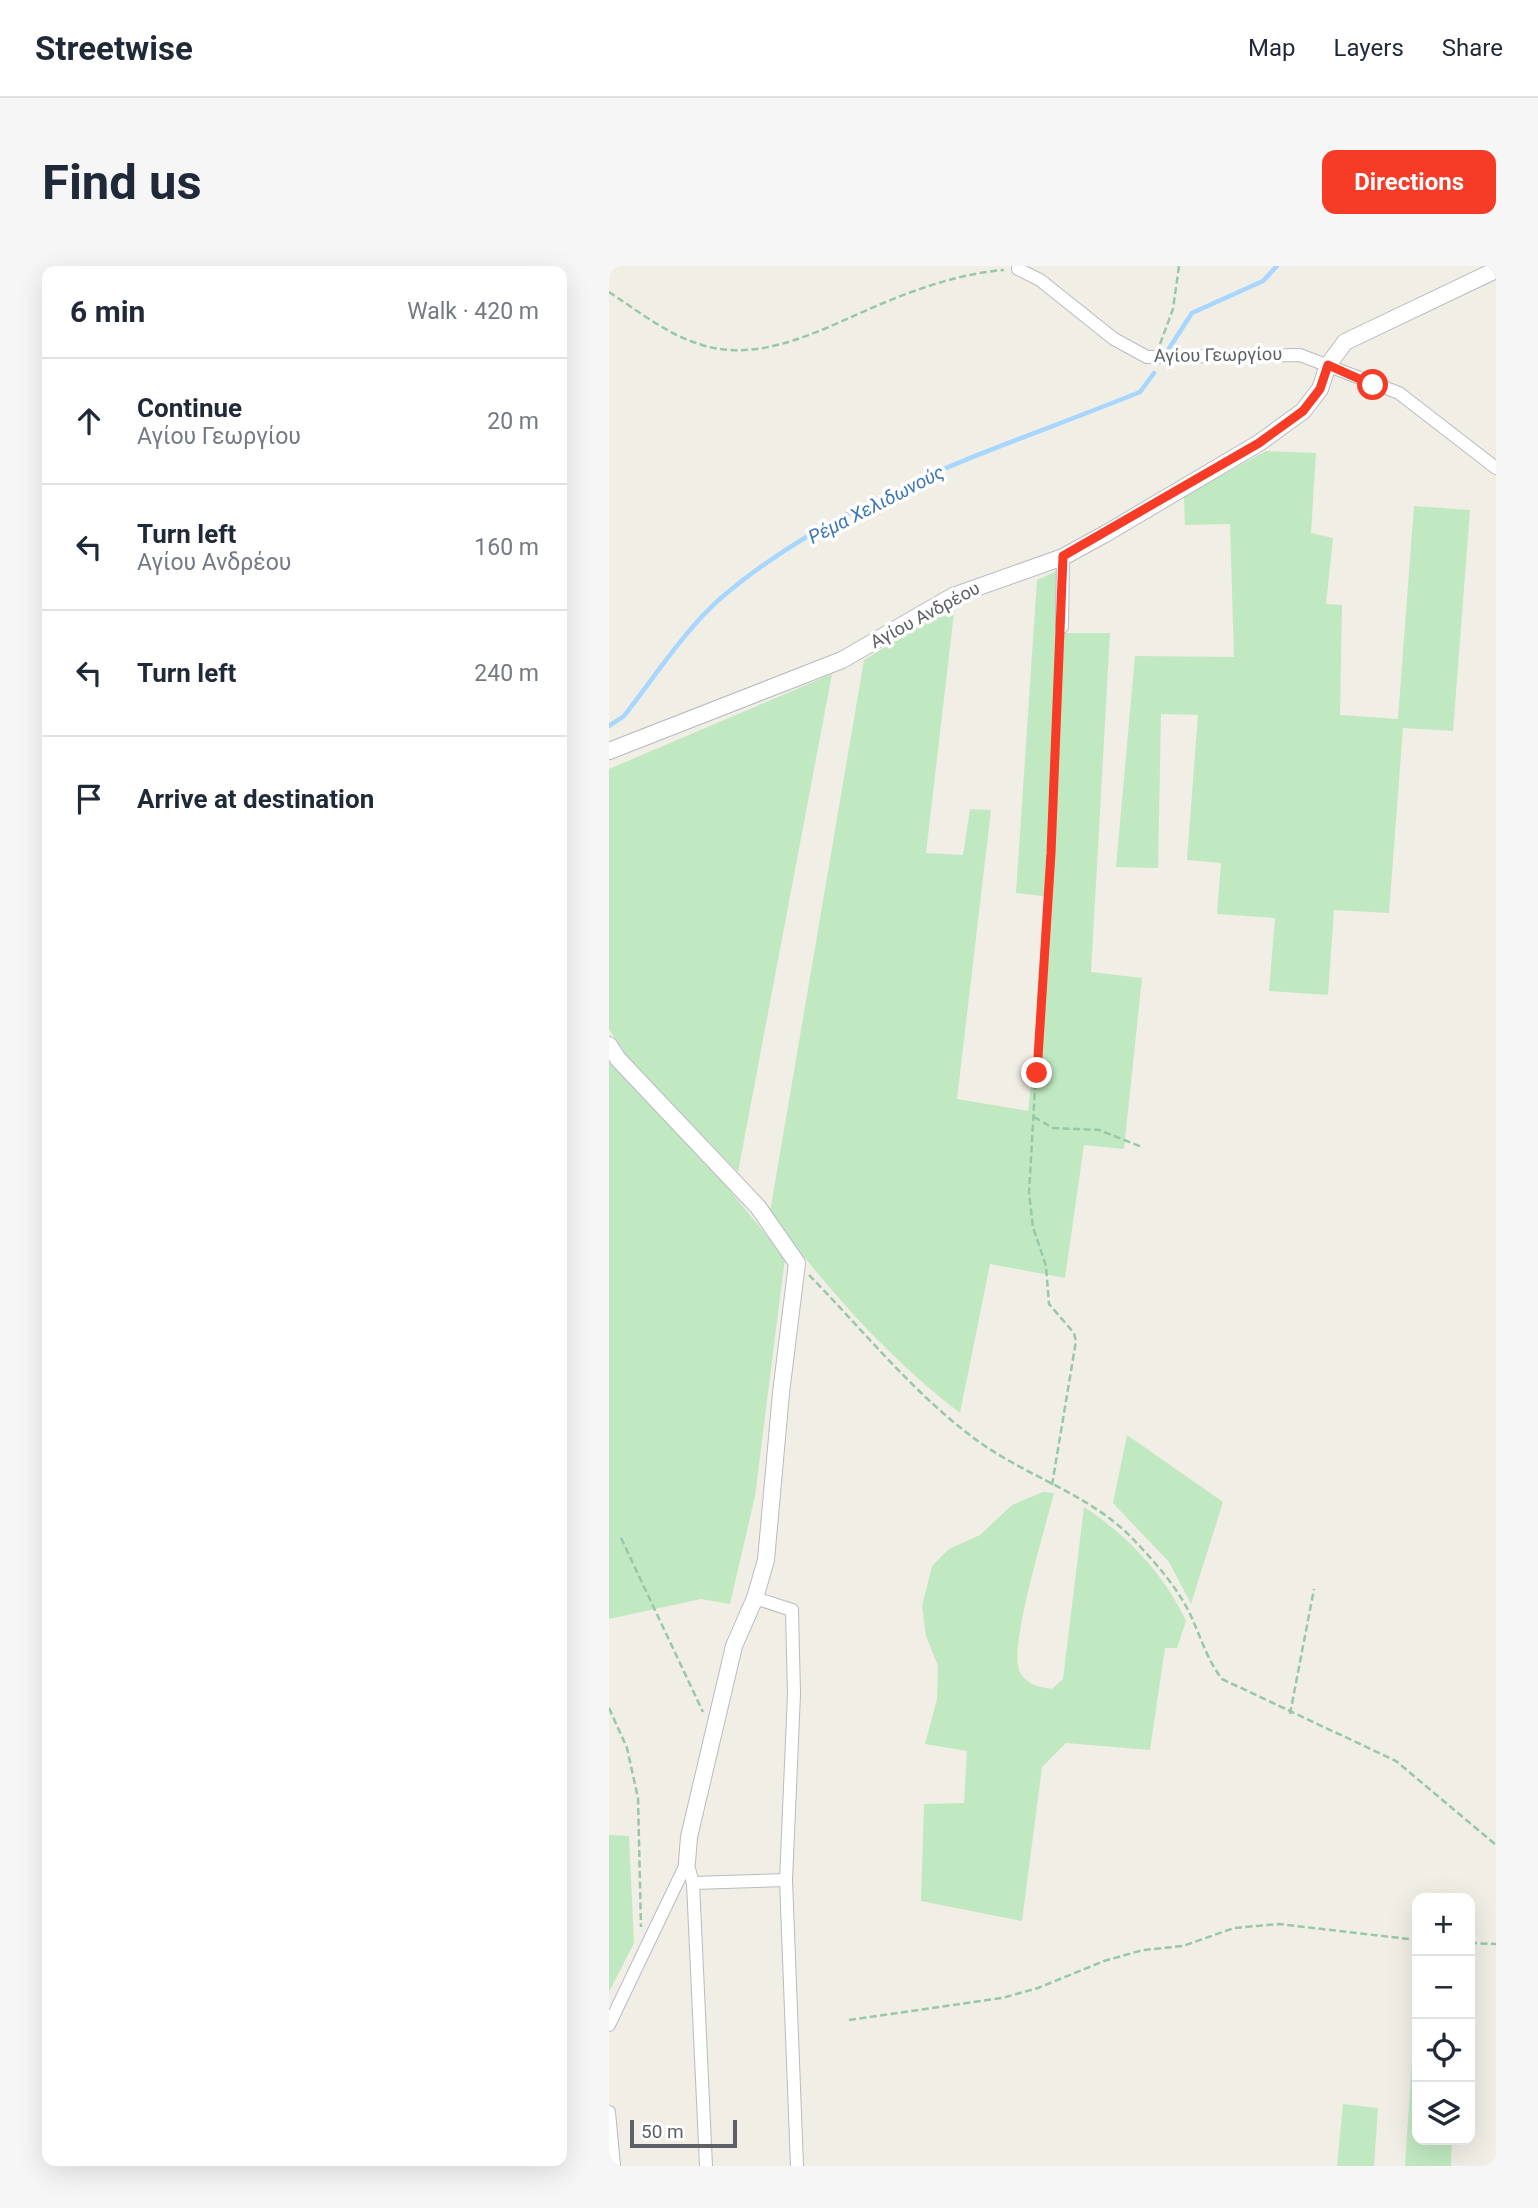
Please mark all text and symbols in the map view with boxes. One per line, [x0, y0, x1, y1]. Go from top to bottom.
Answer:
text: Streetwise [35, 29, 193, 68]
text: Map [1248, 34, 1296, 62]
text: Layers [1334, 34, 1404, 62]
text: Share [1442, 34, 1503, 62]
button: Directions [1322, 150, 1496, 214]
text: Find us [42, 154, 202, 211]
text: 6 min [70, 294, 145, 329]
text: Walk · 420 m [407, 298, 539, 325]
street label: Αγίου Γεωργίου [1154, 343, 1282, 366]
route start [1357, 369, 1388, 400]
text: Continue [137, 393, 242, 423]
icon: ahead [70, 402, 108, 440]
text: 20 m [487, 408, 539, 435]
text: Αγίου Γεωργίου [137, 423, 301, 450]
water label: Ρέμα Χελιδωνούς [804, 460, 948, 549]
text: Turn left [137, 519, 236, 549]
icon: left [70, 528, 108, 566]
text: 160 m [474, 534, 539, 561]
text: Αγίου Ανδρέου [137, 549, 291, 576]
street label: Αγίου Ανδρέου [866, 577, 983, 652]
icon: left [70, 654, 108, 692]
text: Turn left [137, 658, 236, 688]
text: 240 m [474, 660, 539, 687]
icon: arrive [70, 780, 108, 818]
text: Arrive at destination [137, 784, 374, 814]
route end [1021, 1057, 1052, 1088]
map controls [1412, 1893, 1475, 2145]
button: + [1412, 1893, 1475, 1956]
button: − [1412, 1956, 1475, 2019]
button: locate [1412, 2019, 1475, 2082]
button: layers [1412, 2082, 1475, 2145]
scale bar [630, 2117, 737, 2149]
text: 50 m [641, 2120, 684, 2143]

